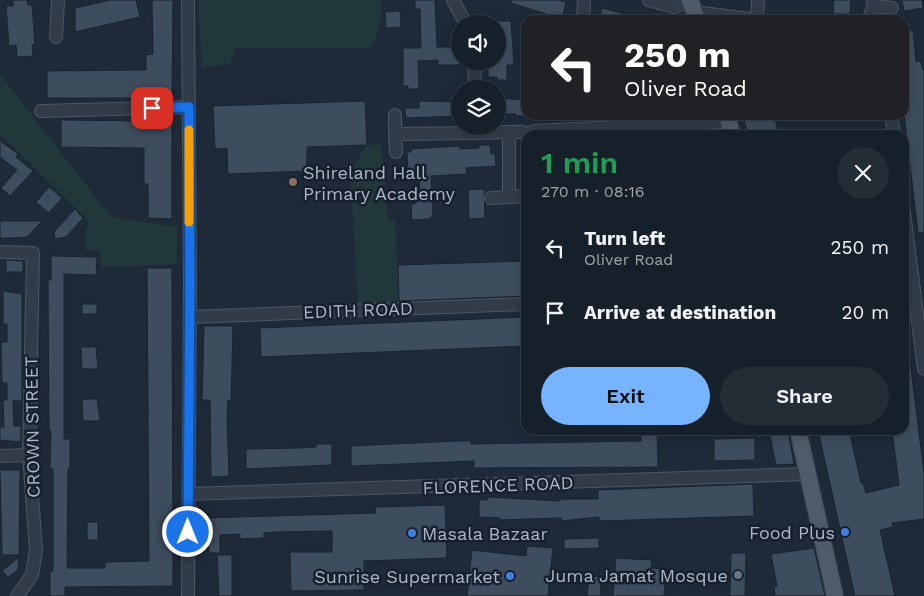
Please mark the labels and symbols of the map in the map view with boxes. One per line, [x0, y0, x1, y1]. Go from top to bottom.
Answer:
pin [131, 87, 173, 129]
place label: Shireland Hall Primary Academy [303, 162, 456, 204]
marker: Shireland Hall Primary Academy [287, 176, 299, 188]
street label: EDITH ROAD [303, 298, 413, 322]
street label: CROWN STREET [20, 356, 44, 498]
street label: FLORENCE ROAD [422, 472, 574, 498]
position arrow [161, 505, 213, 557]
place label: Food Plus [749, 522, 835, 543]
place label: Masala Bazaar [422, 523, 548, 544]
marker: Food Plus [839, 526, 851, 538]
marker: Masala Bazaar [406, 527, 418, 539]
place label: Juma Jamat Mosque [545, 565, 728, 586]
place label: Sunrise Supermarket [314, 566, 500, 587]
marker: Juma Jamat Mosque [732, 569, 744, 581]
marker: Sunrise Supermarket [504, 570, 516, 582]

